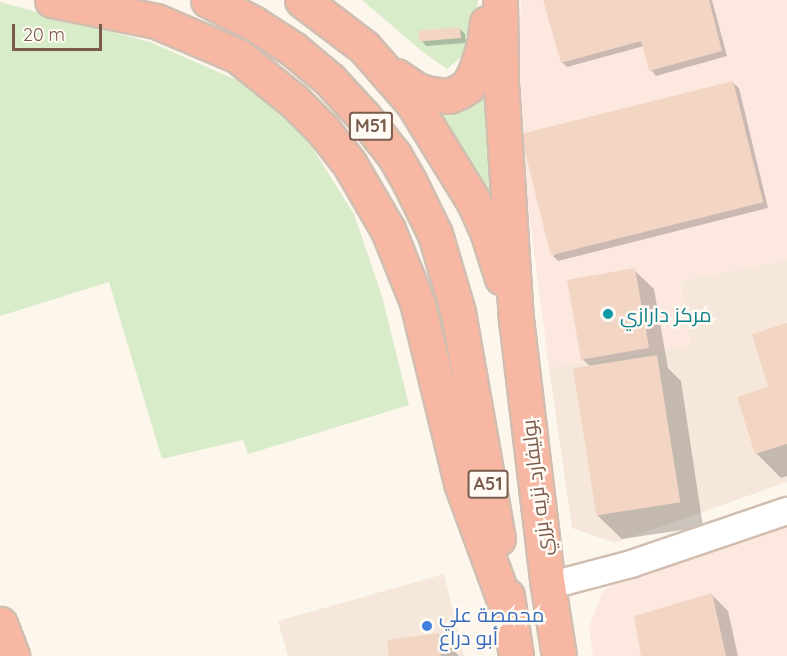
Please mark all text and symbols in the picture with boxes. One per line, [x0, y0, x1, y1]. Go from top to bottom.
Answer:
scale bar [15, 12, 105, 50]
text: 20 m [23, 23, 65, 46]
road number: M51 [348, 111, 394, 141]
place label: مركز دارازي [620, 302, 712, 326]
marker: مركز دارازي [601, 307, 615, 321]
street label: بوليفارد نزيه بزري [516, 418, 556, 558]
road number: A51 [467, 469, 509, 499]
place label: محمصة علي أبو دراع [439, 602, 544, 649]
marker: محمصة علي أبو دراع [420, 619, 434, 633]

